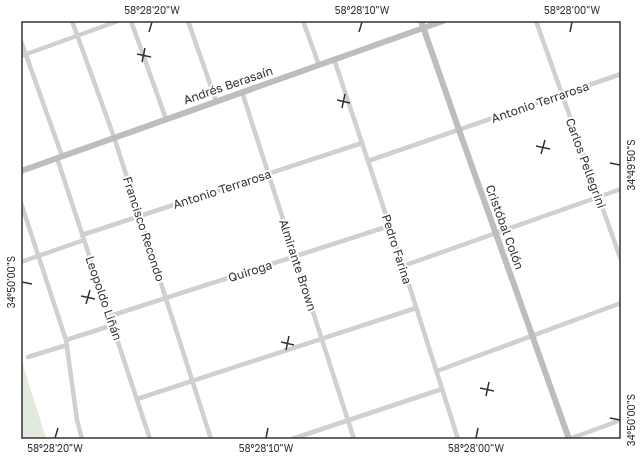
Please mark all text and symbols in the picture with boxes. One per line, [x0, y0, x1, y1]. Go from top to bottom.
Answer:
text: 58°28'20"W [124, 4, 180, 16]
text: 58°28'10"W [335, 4, 390, 16]
text: 58°28'00"W [544, 4, 600, 16]
street label: Andrés Berasaín [181, 63, 275, 107]
street label: Antonio Terrarosa [489, 78, 591, 126]
street label: Carlos Pellegrini [563, 116, 609, 210]
text: 34°49'50"S [625, 139, 637, 191]
street label: Antonio Terrarosa [171, 166, 273, 212]
street label: Francisco Recondo [120, 175, 168, 283]
street label: Cristóbal Colón [483, 183, 527, 271]
street label: Pedro Farina [379, 212, 415, 286]
street label: Almirante Brown [276, 217, 320, 313]
street label: Leopoldo Liñán [83, 254, 125, 342]
text: 34°50'00"S [5, 256, 17, 308]
street label: Quiroga [226, 257, 274, 285]
text: 34°50'00"S [625, 394, 637, 446]
text: 58°28'20"W [27, 442, 83, 454]
text: 58°28'10"W [239, 442, 294, 454]
text: 58°28'00"W [448, 442, 504, 454]

